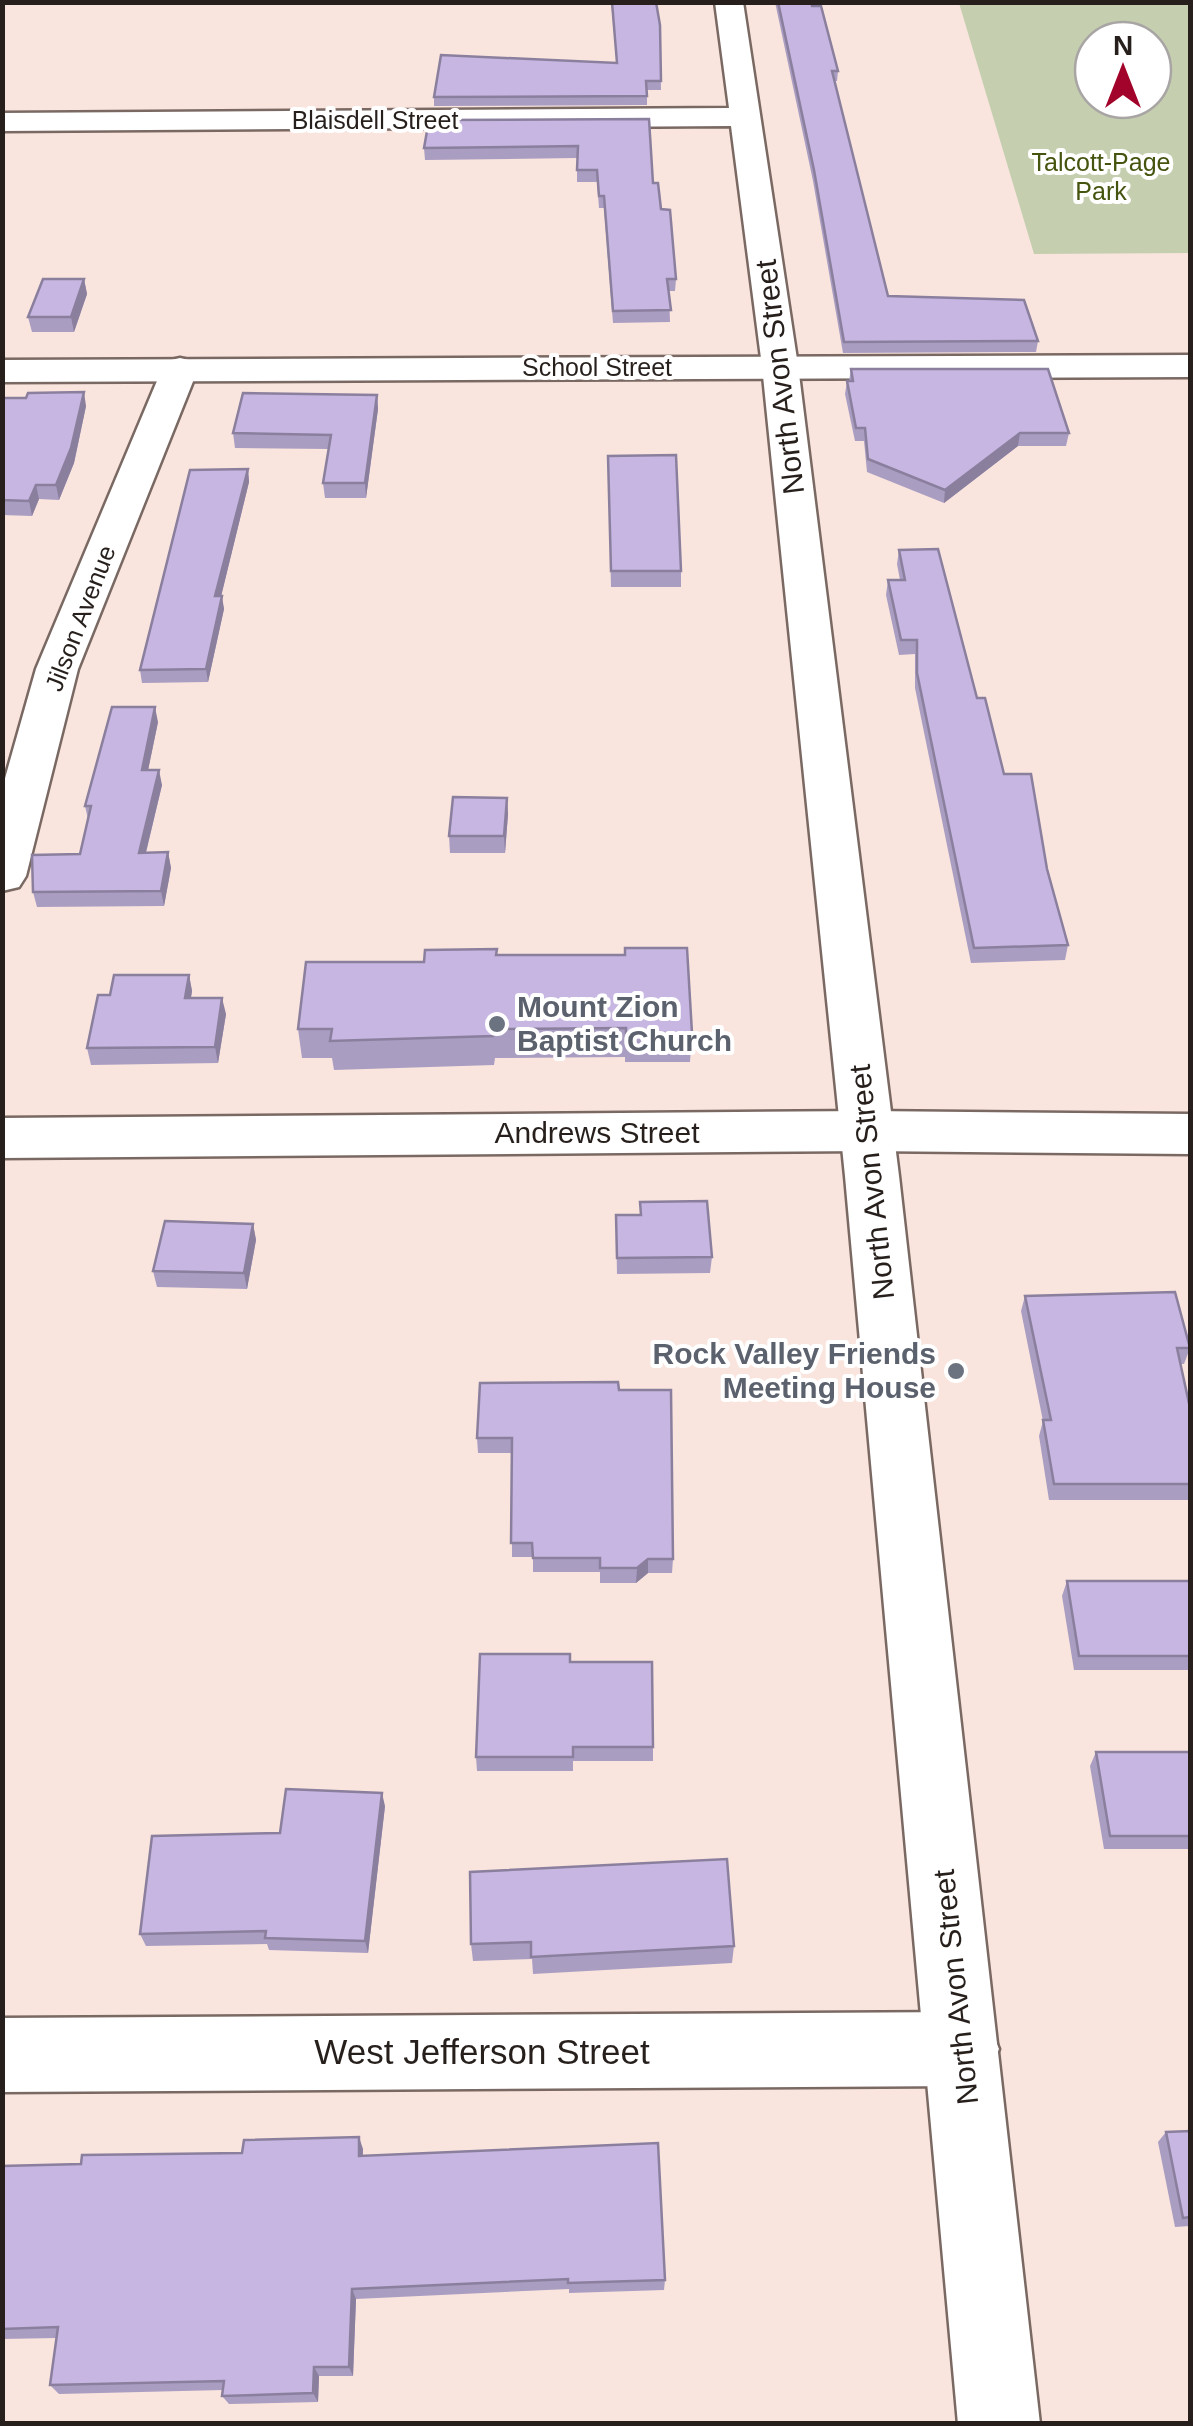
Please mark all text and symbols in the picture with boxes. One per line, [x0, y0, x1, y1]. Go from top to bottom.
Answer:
north arrow [1073, 20, 1173, 120]
text: N [1113, 30, 1133, 61]
street label: Blaisdell Street [292, 106, 458, 134]
park label: Talcott-Page Park [1032, 148, 1170, 205]
street label: North Avon Street [749, 257, 810, 496]
street label: School Street [522, 353, 672, 381]
street label: Jilson Avenue [39, 541, 121, 695]
place label: Mount Zion Baptist Church [517, 990, 732, 1057]
marker: Mount Zion Baptist Church [486, 1013, 508, 1035]
street label: North Avon Street [843, 1062, 900, 1301]
street label: Andrews Street [494, 1116, 700, 1149]
place label: Rock Valley Friends Meeting House [653, 1337, 936, 1404]
marker: Rock Valley Friends Meeting House [945, 1360, 967, 1382]
street label: North Avon Street [927, 1867, 984, 2106]
street label: West Jefferson Street [314, 2032, 650, 2071]

